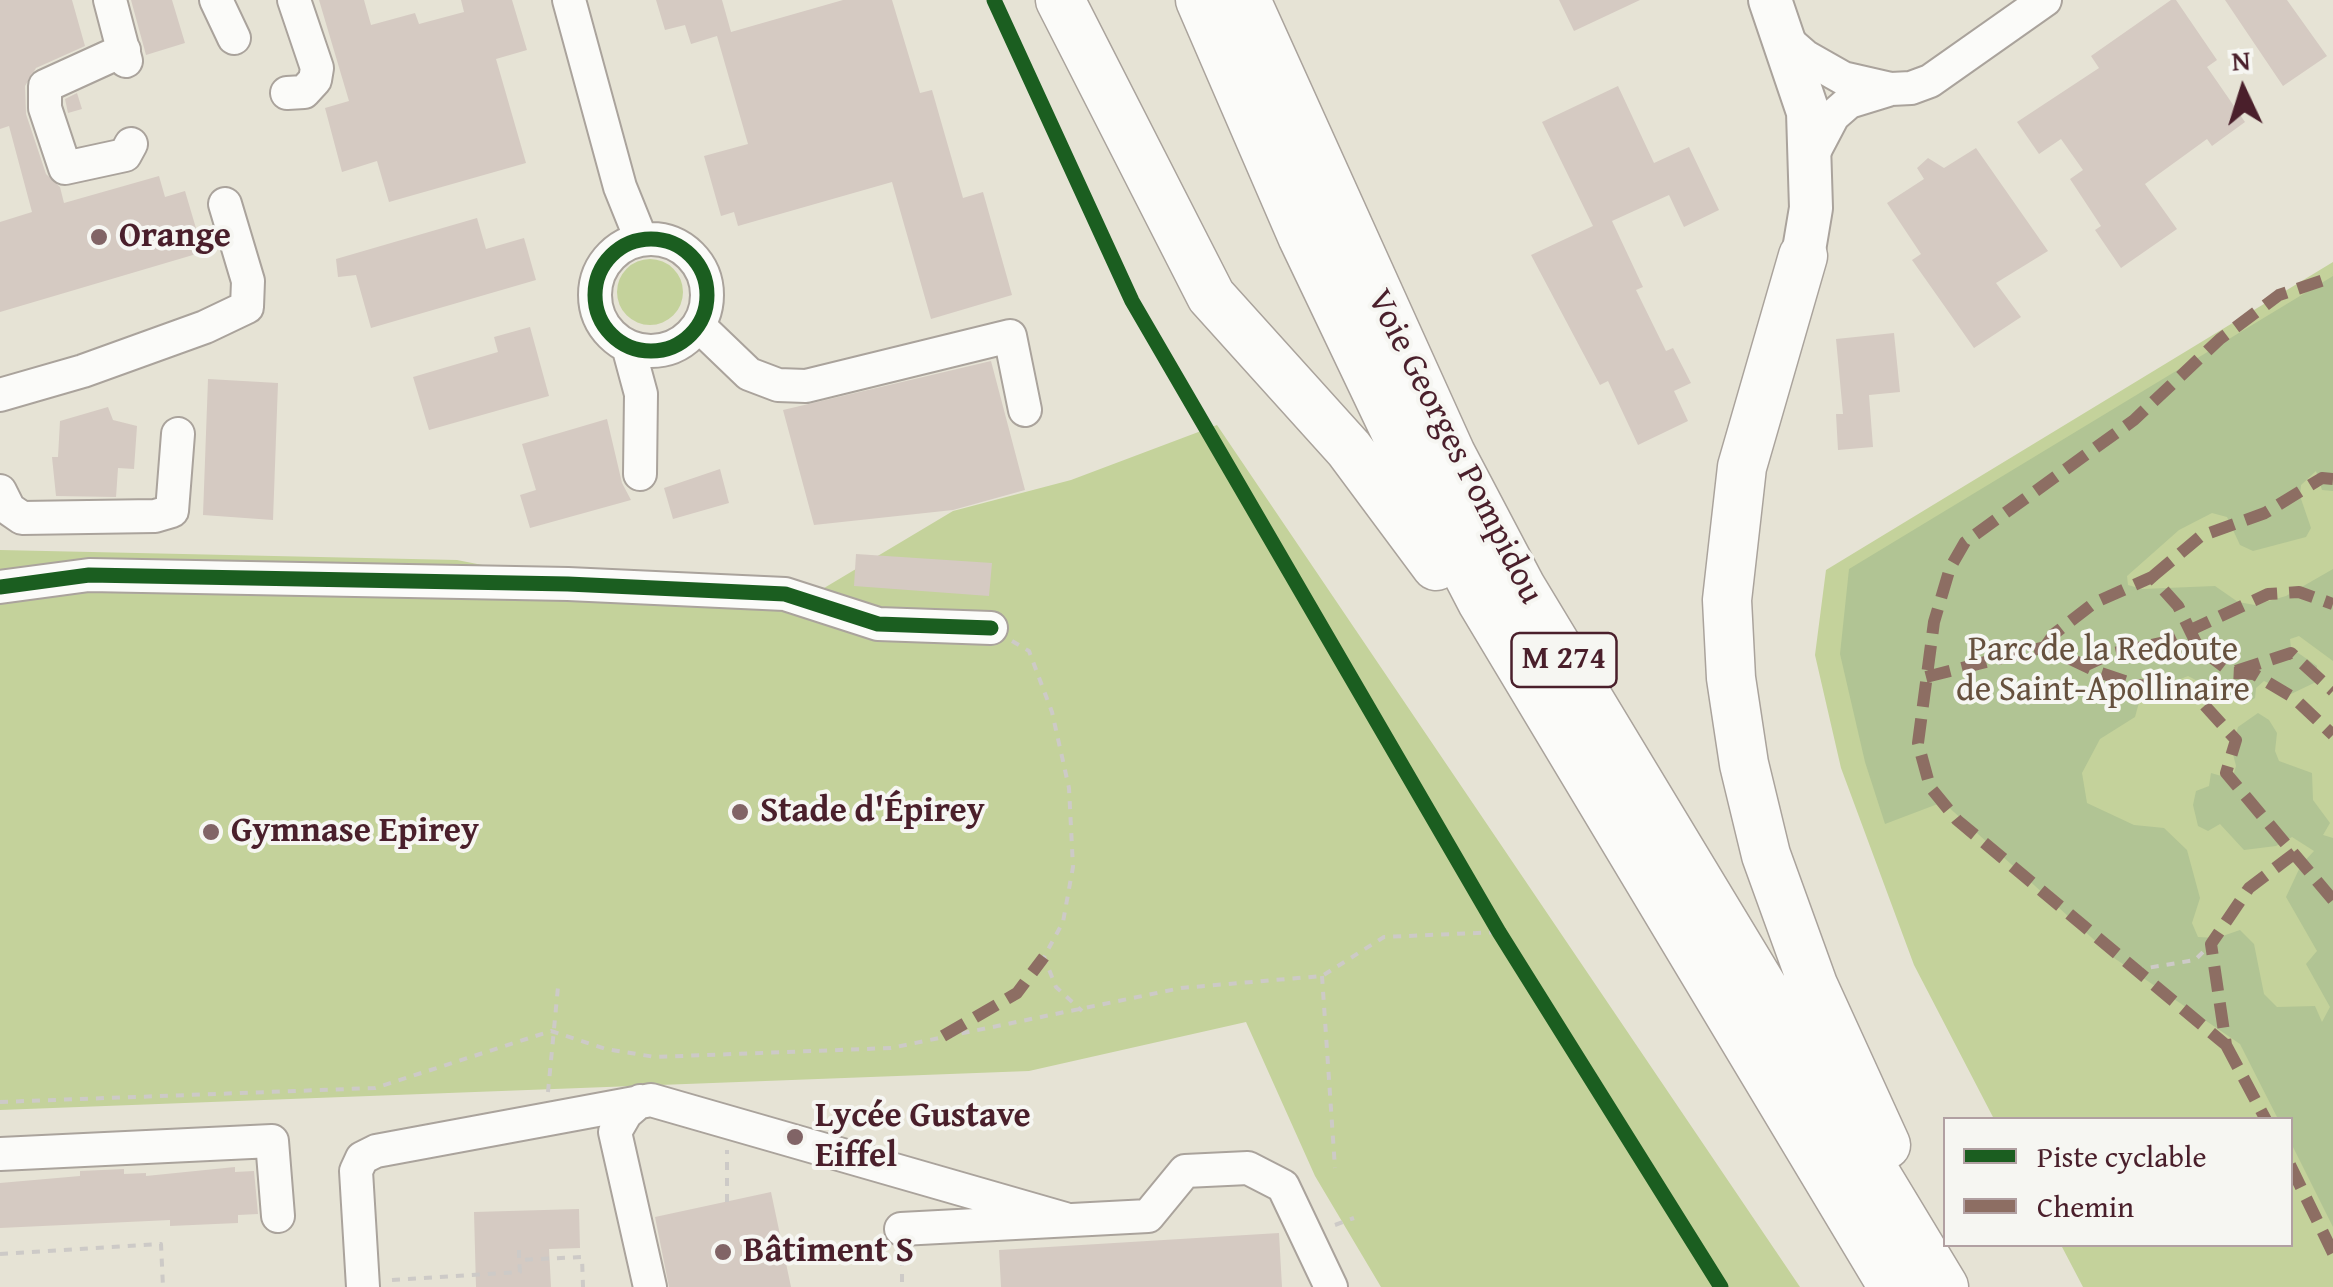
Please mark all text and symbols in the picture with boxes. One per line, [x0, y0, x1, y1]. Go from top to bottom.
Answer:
text: N [2230, 38, 2252, 81]
north arrow [2193, 40, 2293, 140]
place label: Orange [119, 216, 231, 258]
marker: Orange [88, 226, 110, 248]
street label: Voie Georges Pompidou [1357, 283, 1551, 611]
park label: Parc de la Redoute de Saint-Apollinaire [1956, 630, 2250, 712]
road number: M 274 [1512, 633, 1616, 687]
place label: Stade d'Épirey [760, 791, 985, 833]
marker: Stade d'Épirey [729, 801, 751, 823]
place label: Gymnase Epirey [231, 811, 479, 853]
marker: Gymnase Epirey [200, 821, 222, 843]
place label: Lycée Gustave Eiffel [815, 1096, 1031, 1178]
legend [1943, 1117, 2293, 1247]
marker: Lycée Gustave Eiffel [784, 1126, 806, 1148]
text: Piste cyclable [2037, 1134, 2206, 1178]
text: Chemin [2037, 1184, 2134, 1228]
place label: Bâtiment S [743, 1231, 914, 1273]
marker: Bâtiment S [712, 1241, 734, 1263]

